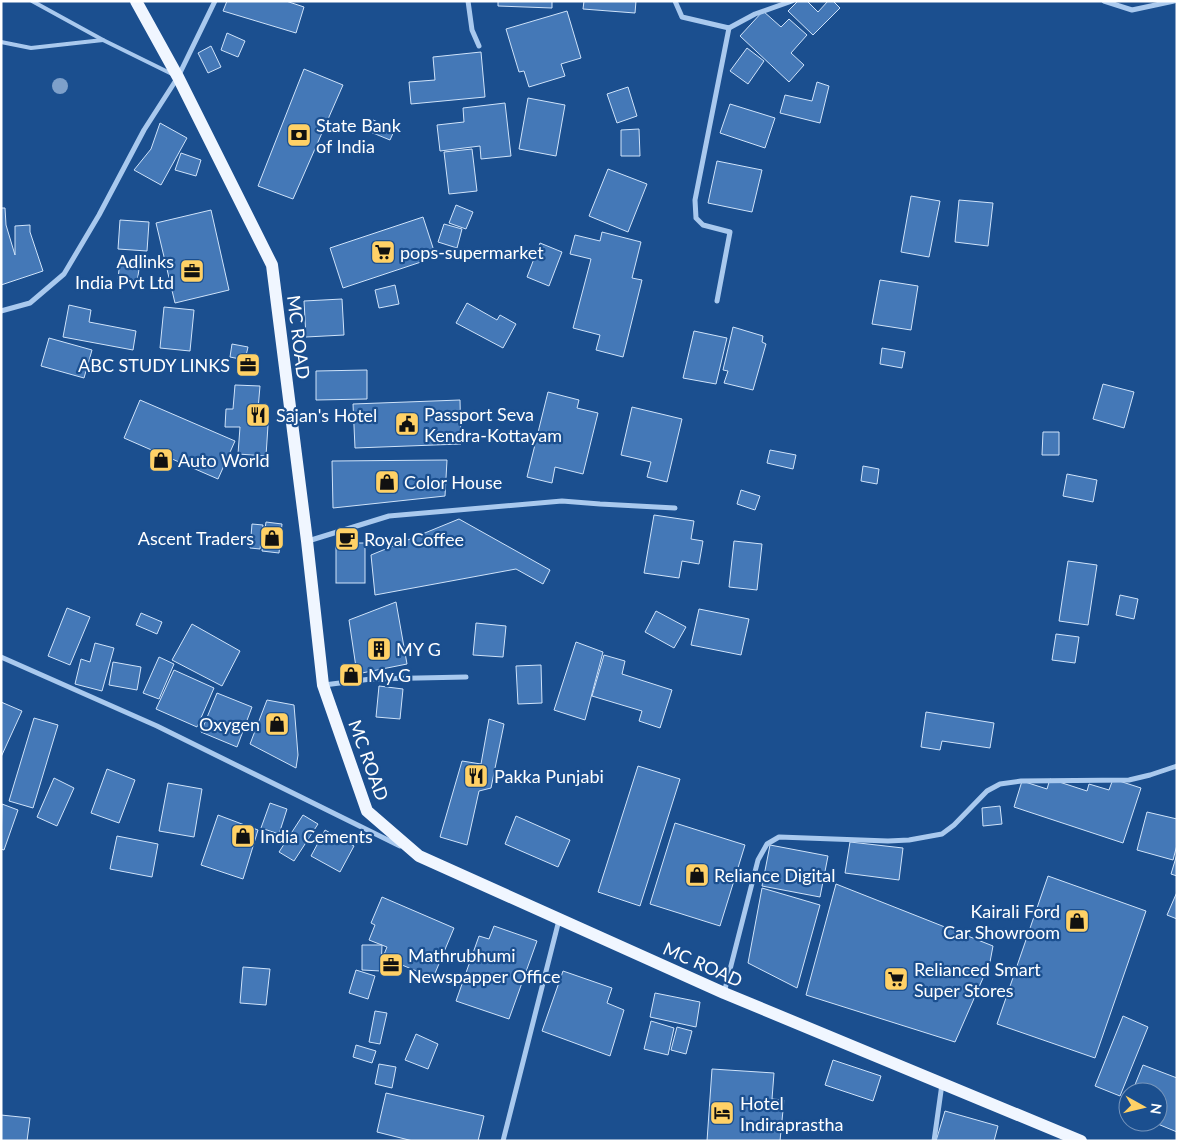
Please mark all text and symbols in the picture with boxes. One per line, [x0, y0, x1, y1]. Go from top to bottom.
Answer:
place label: State Bank of India [316, 114, 402, 157]
bank icon: State Bank of India [286, 122, 312, 148]
supermarket icon: pops-supermarket [370, 239, 396, 265]
place label: pops-supermarket [400, 241, 544, 263]
place label: Adlinks India Pvt Ltd [75, 250, 174, 293]
office icon: Adlinks India Pvt Ltd [179, 258, 205, 284]
street label: MC ROAD [283, 294, 315, 380]
office icon: ABC STUDY LINKS [235, 352, 261, 378]
place label: ABC STUDY LINKS [78, 354, 230, 376]
restaurant icon: Sajan's Hotel [245, 402, 271, 428]
place label: Passport Seva Kendra-Kottayam [424, 403, 562, 446]
place label: Sajan's Hotel [276, 404, 377, 426]
public building icon: Passport Seva Kendra-Kottayam [394, 411, 420, 437]
shop icon: Auto World [148, 447, 174, 473]
place label: Auto World [178, 449, 270, 471]
shop icon: Color House [374, 469, 400, 495]
place label: Color House [404, 471, 502, 493]
shop icon: Ascent Traders [259, 525, 285, 551]
cafe icon: Royal Coffee [334, 526, 360, 552]
place label: Ascent Traders [138, 527, 254, 549]
place label: Royal Coffee [364, 528, 464, 550]
building icon: MY G [366, 636, 392, 662]
place label: MY G [396, 638, 441, 660]
shop icon: My G [338, 662, 364, 688]
place label: My G [368, 664, 411, 686]
shop icon: Oxygen [264, 711, 290, 737]
place label: Oxygen [199, 713, 260, 735]
street label: MC ROAD [344, 717, 394, 803]
restaurant icon: Pakka Punjabi [463, 763, 489, 789]
place label: Pakka Punjabi [494, 765, 604, 787]
shop icon: India Cements [230, 823, 256, 849]
place label: India Cements [260, 825, 373, 847]
shop icon: Reliance Digital [684, 862, 710, 888]
place label: Reliance Digital [714, 864, 835, 886]
place label: Kairali Ford Car Showroom [943, 900, 1060, 943]
shop icon: Kairali Ford Car Showroom [1064, 908, 1090, 934]
street label: MC ROAD [660, 937, 746, 991]
place label: Mathrubhumi Newspapper Office [408, 944, 561, 987]
office icon: Mathrubhumi Newspapper Office [378, 952, 404, 978]
place label: Relianced Smart Super Stores [914, 958, 1041, 1001]
supermarket icon: Relianced Smart Super Stores [883, 966, 909, 992]
north arrow [1118, 1082, 1168, 1132]
place label: Hotel Indiraprastha [740, 1092, 843, 1135]
hotel icon: Hotel Indiraprastha [709, 1100, 735, 1126]
text: N [1147, 1102, 1166, 1115]

